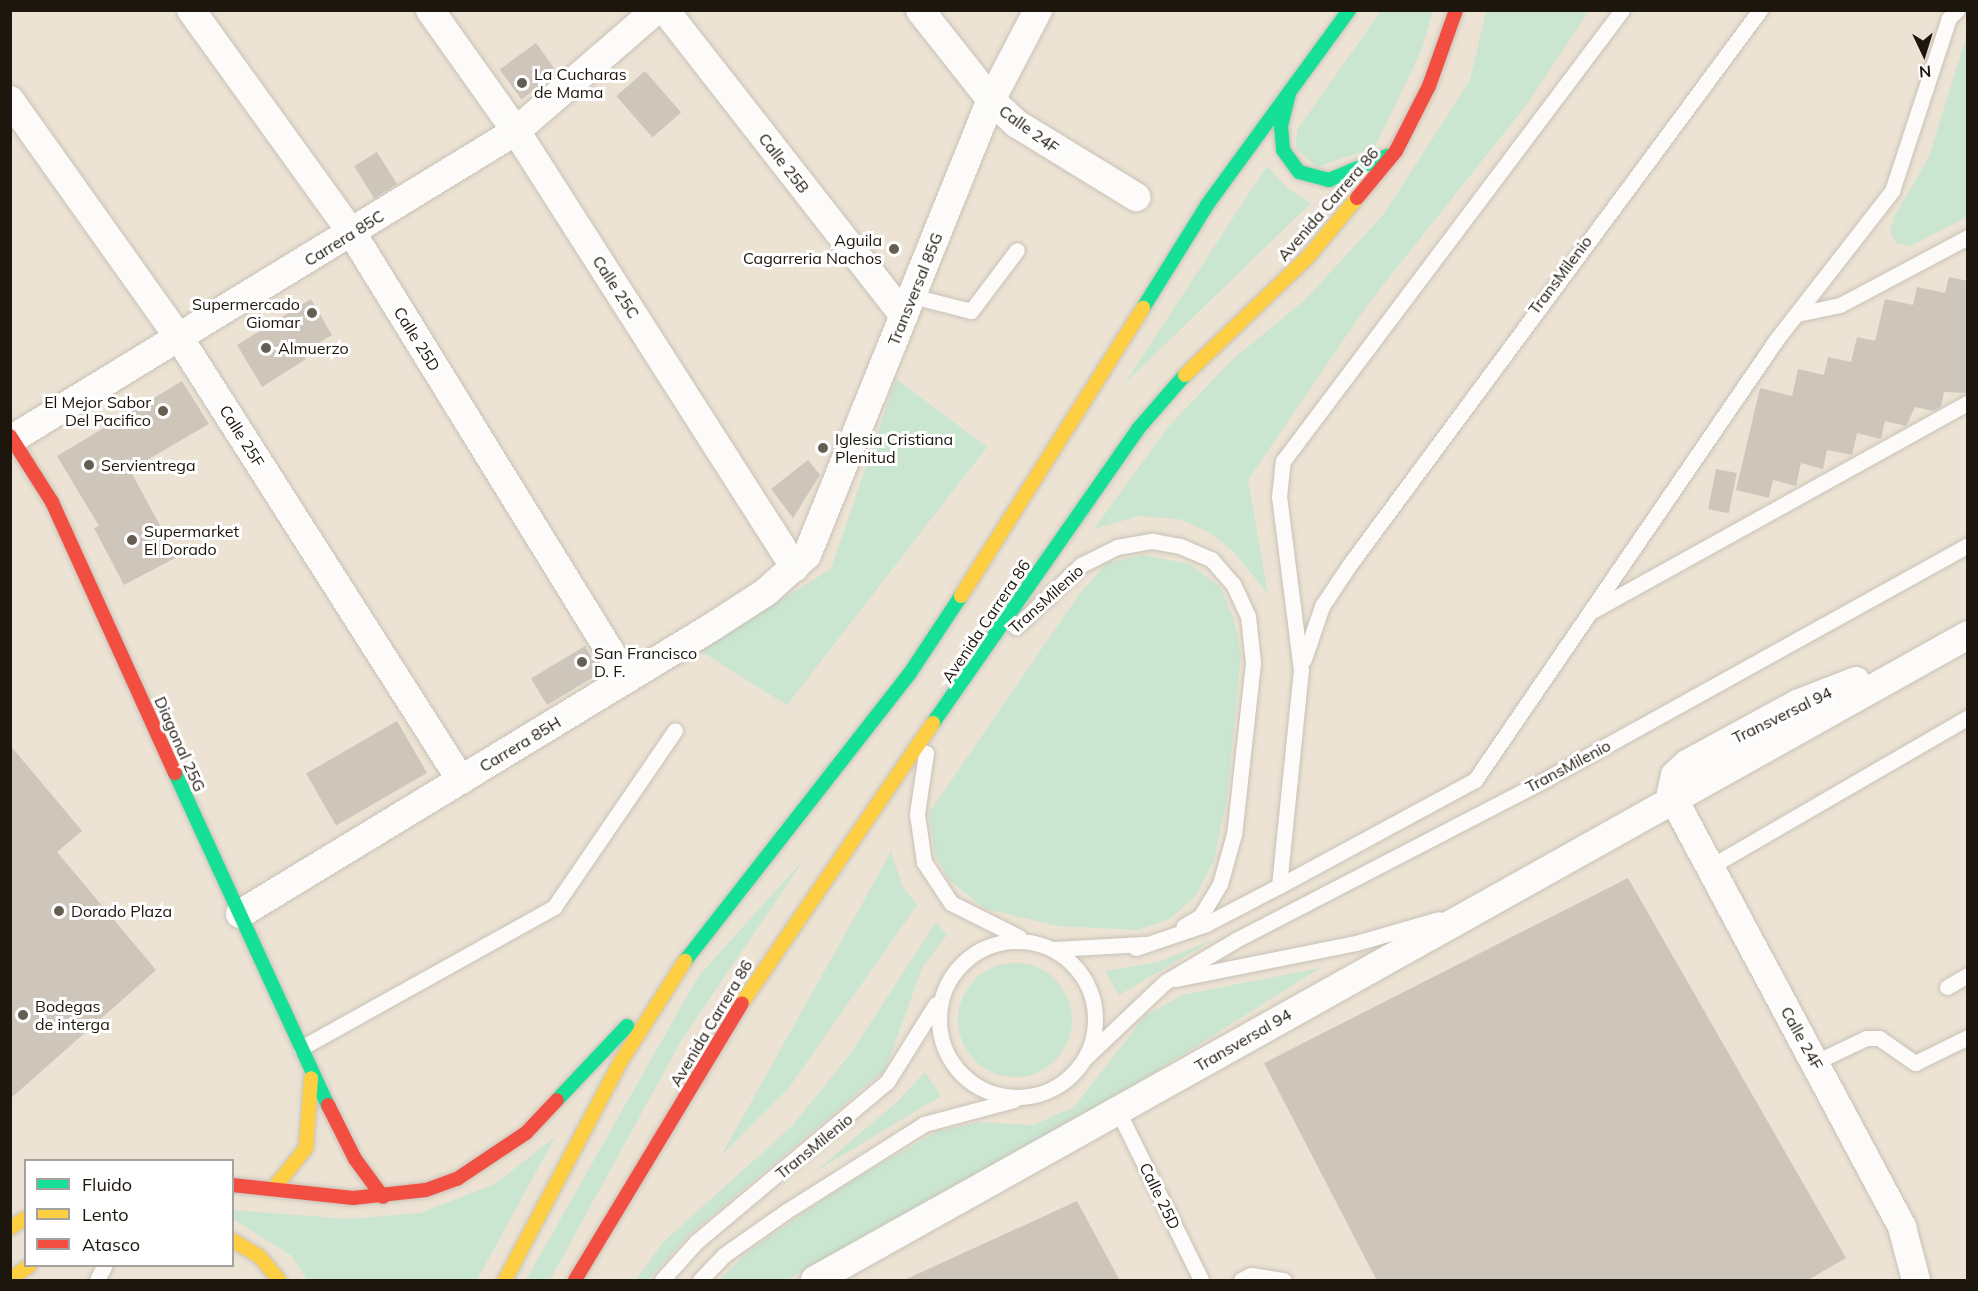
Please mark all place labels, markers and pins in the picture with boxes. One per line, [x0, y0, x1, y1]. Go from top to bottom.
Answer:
place label: La Cucharas de Mama [534, 64, 627, 102]
marker: La Cucharas de Mama [515, 76, 529, 90]
place label: Aguila Cagarreria Nachos [743, 230, 882, 268]
marker: Aguila Cagarreria Nachos [887, 242, 901, 256]
place label: Supermercado Giomar [192, 294, 300, 332]
marker: Supermercado Giomar [305, 306, 319, 320]
place label: Almuerzo [278, 338, 349, 358]
marker: Almuerzo [259, 341, 273, 355]
place label: El Mejor Sabor Del Pacifico [44, 392, 151, 430]
marker: El Mejor Sabor Del Pacifico [156, 404, 170, 418]
place label: Iglesia Cristiana Plenitud [835, 429, 953, 467]
marker: Iglesia Cristiana Plenitud [816, 441, 830, 455]
place label: Servientrega [101, 455, 196, 475]
marker: Servientrega [82, 458, 96, 472]
place label: Supermarket El Dorado [144, 521, 239, 559]
marker: Supermarket El Dorado [125, 533, 139, 547]
place label: San Francisco D. F. [594, 643, 697, 681]
marker: San Francisco D. F. [575, 655, 589, 669]
place label: Dorado Plaza [71, 901, 172, 921]
marker: Dorado Plaza [52, 904, 66, 918]
place label: Bodegas de interga [35, 996, 110, 1034]
marker: Bodegas de interga [16, 1008, 30, 1022]

